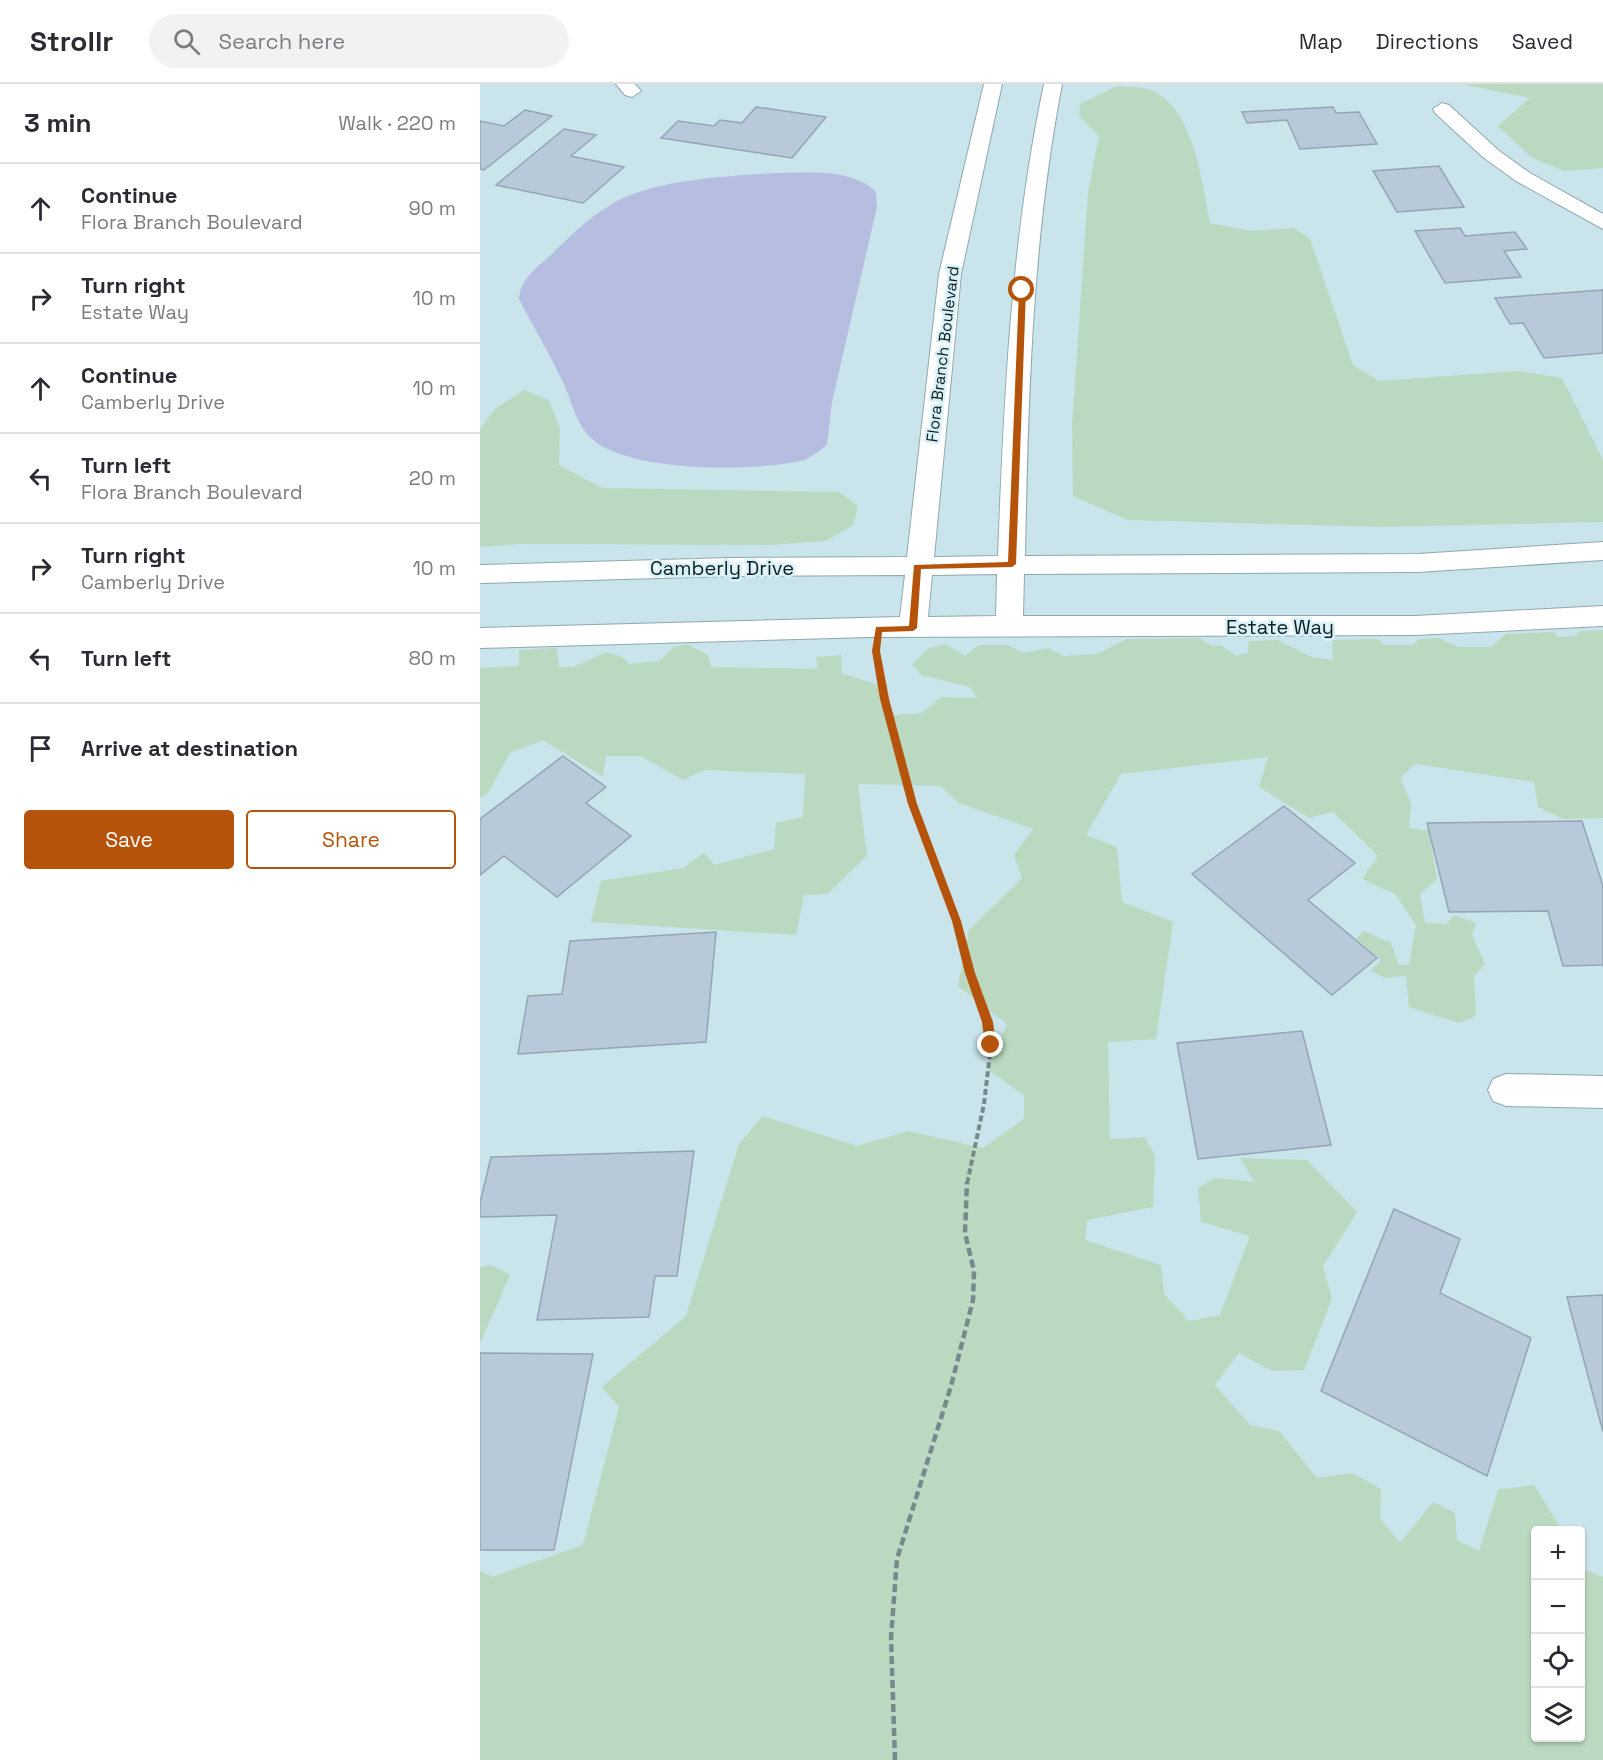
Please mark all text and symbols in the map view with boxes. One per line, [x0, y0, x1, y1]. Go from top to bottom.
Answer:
search box [149, 14, 569, 68]
text: Strollr [30, 23, 113, 59]
icon: search [170, 25, 203, 58]
text: Search here [218, 27, 345, 55]
text: Map [1299, 28, 1343, 55]
text: Directions [1376, 28, 1479, 55]
text: Saved [1512, 28, 1573, 55]
text: 3 min [24, 106, 92, 140]
text: Walk · 220 m [338, 110, 456, 136]
text: Continue [81, 181, 177, 209]
icon: ahead [24, 192, 57, 225]
text: 90 m [409, 195, 456, 221]
text: Flora Branch Boulevard [81, 209, 303, 235]
street label: Flora Branch Boulevard [921, 265, 964, 443]
text: Turn right [81, 271, 186, 299]
route start [1008, 276, 1034, 302]
icon: right [24, 282, 57, 315]
text: 10 m [412, 285, 456, 311]
text: Estate Way [81, 299, 189, 325]
text: Continue [81, 361, 177, 389]
icon: ahead [24, 372, 57, 405]
text: 10 m [412, 375, 456, 401]
text: Camberly Drive [81, 389, 225, 415]
text: Turn left [81, 451, 171, 479]
icon: left [24, 462, 57, 495]
text: 20 m [409, 465, 456, 491]
text: Flora Branch Boulevard [81, 479, 303, 505]
text: Turn right [81, 541, 186, 569]
icon: right [24, 552, 57, 585]
text: 10 m [412, 555, 456, 581]
street label: Camberly Drive [650, 555, 794, 581]
text: Camberly Drive [81, 569, 225, 595]
street label: Estate Way [1226, 614, 1334, 640]
icon: left [24, 642, 57, 675]
text: Turn left [81, 644, 171, 672]
text: 80 m [408, 645, 456, 671]
icon: arrive [24, 732, 57, 765]
text: Arrive at destination [81, 734, 298, 762]
button: Save [24, 810, 234, 869]
button: Share [246, 810, 456, 869]
route end [977, 1031, 1003, 1057]
map controls [1531, 1526, 1585, 1742]
button: + [1531, 1526, 1585, 1580]
button: − [1531, 1580, 1585, 1634]
button: locate [1531, 1634, 1585, 1688]
button: layers [1531, 1688, 1585, 1742]

